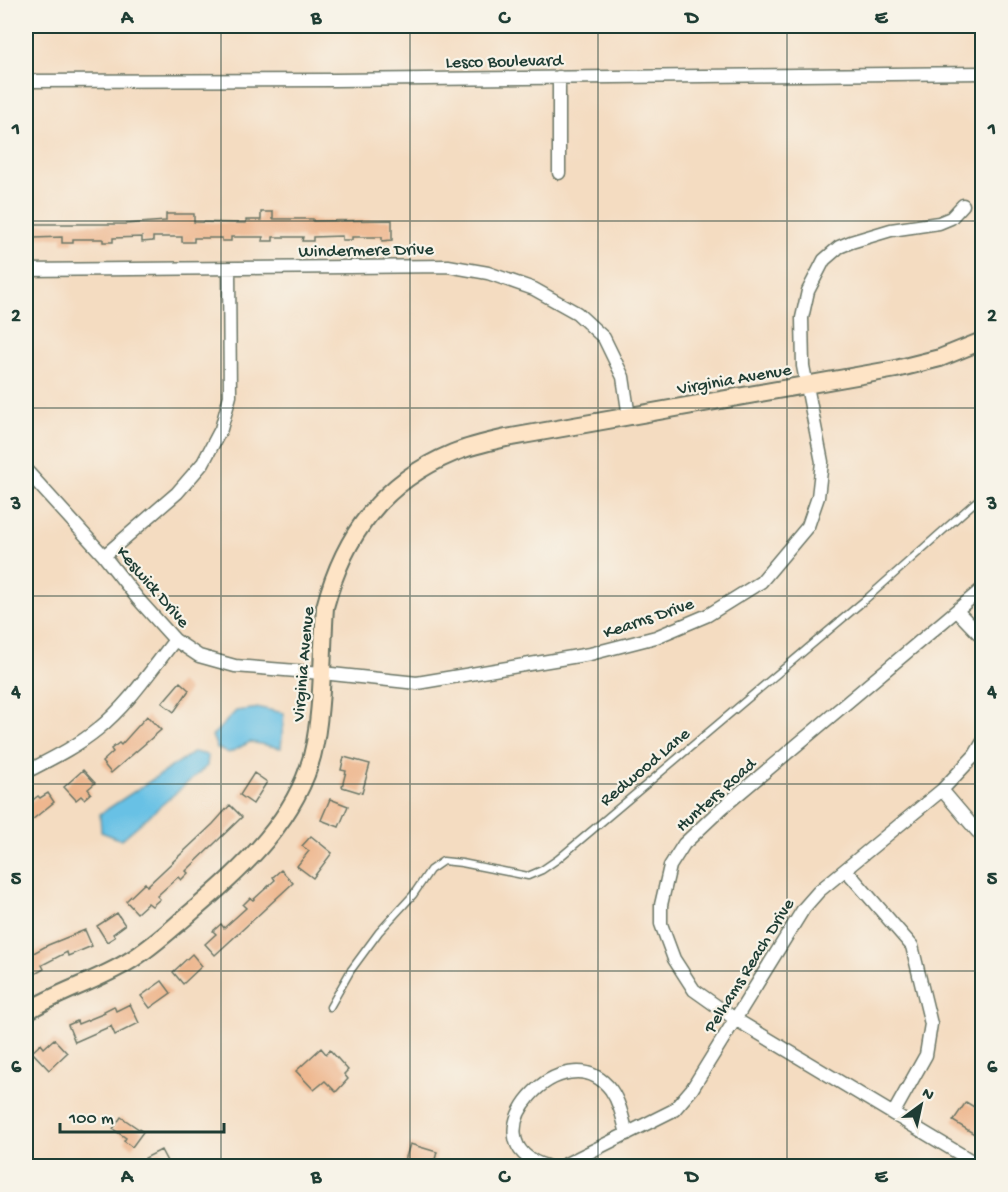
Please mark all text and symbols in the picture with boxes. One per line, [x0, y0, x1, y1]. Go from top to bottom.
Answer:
text: A [120, 8, 135, 31]
text: B [310, 8, 322, 31]
text: C [498, 8, 512, 31]
text: D [683, 8, 699, 31]
text: E [875, 8, 889, 31]
street label: Lesco Boulevard [445, 51, 564, 74]
text: 1 [11, 119, 20, 142]
text: 1 [987, 119, 996, 142]
street label: Windermere Drive [298, 240, 435, 263]
text: 2 [11, 306, 21, 329]
text: 2 [987, 306, 997, 329]
street label: Virginia Avenue [675, 360, 794, 401]
text: 3 [10, 494, 21, 517]
text: 3 [986, 494, 997, 517]
street label: Keswick Drive [111, 543, 194, 633]
street label: Kearns Drive [601, 594, 697, 645]
street label: Virginia Avenue [289, 605, 320, 724]
text: 4 [10, 682, 21, 705]
text: 4 [986, 682, 997, 705]
street label: Redwood Lane [596, 724, 695, 812]
street label: Hunters Road [672, 753, 762, 837]
text: 5 [11, 869, 22, 892]
text: 5 [987, 869, 998, 892]
street label: Pelhams Reach Drive [700, 895, 800, 1038]
text: 6 [11, 1057, 22, 1080]
text: 6 [987, 1057, 998, 1080]
north arrow [891, 1075, 951, 1135]
text: N [918, 1085, 937, 1106]
scale bar [60, 1096, 224, 1134]
text: 100 m [68, 1109, 114, 1130]
text: A [120, 1167, 135, 1190]
text: B [310, 1167, 322, 1190]
text: C [498, 1167, 512, 1190]
text: D [683, 1167, 699, 1190]
text: E [875, 1167, 889, 1190]

